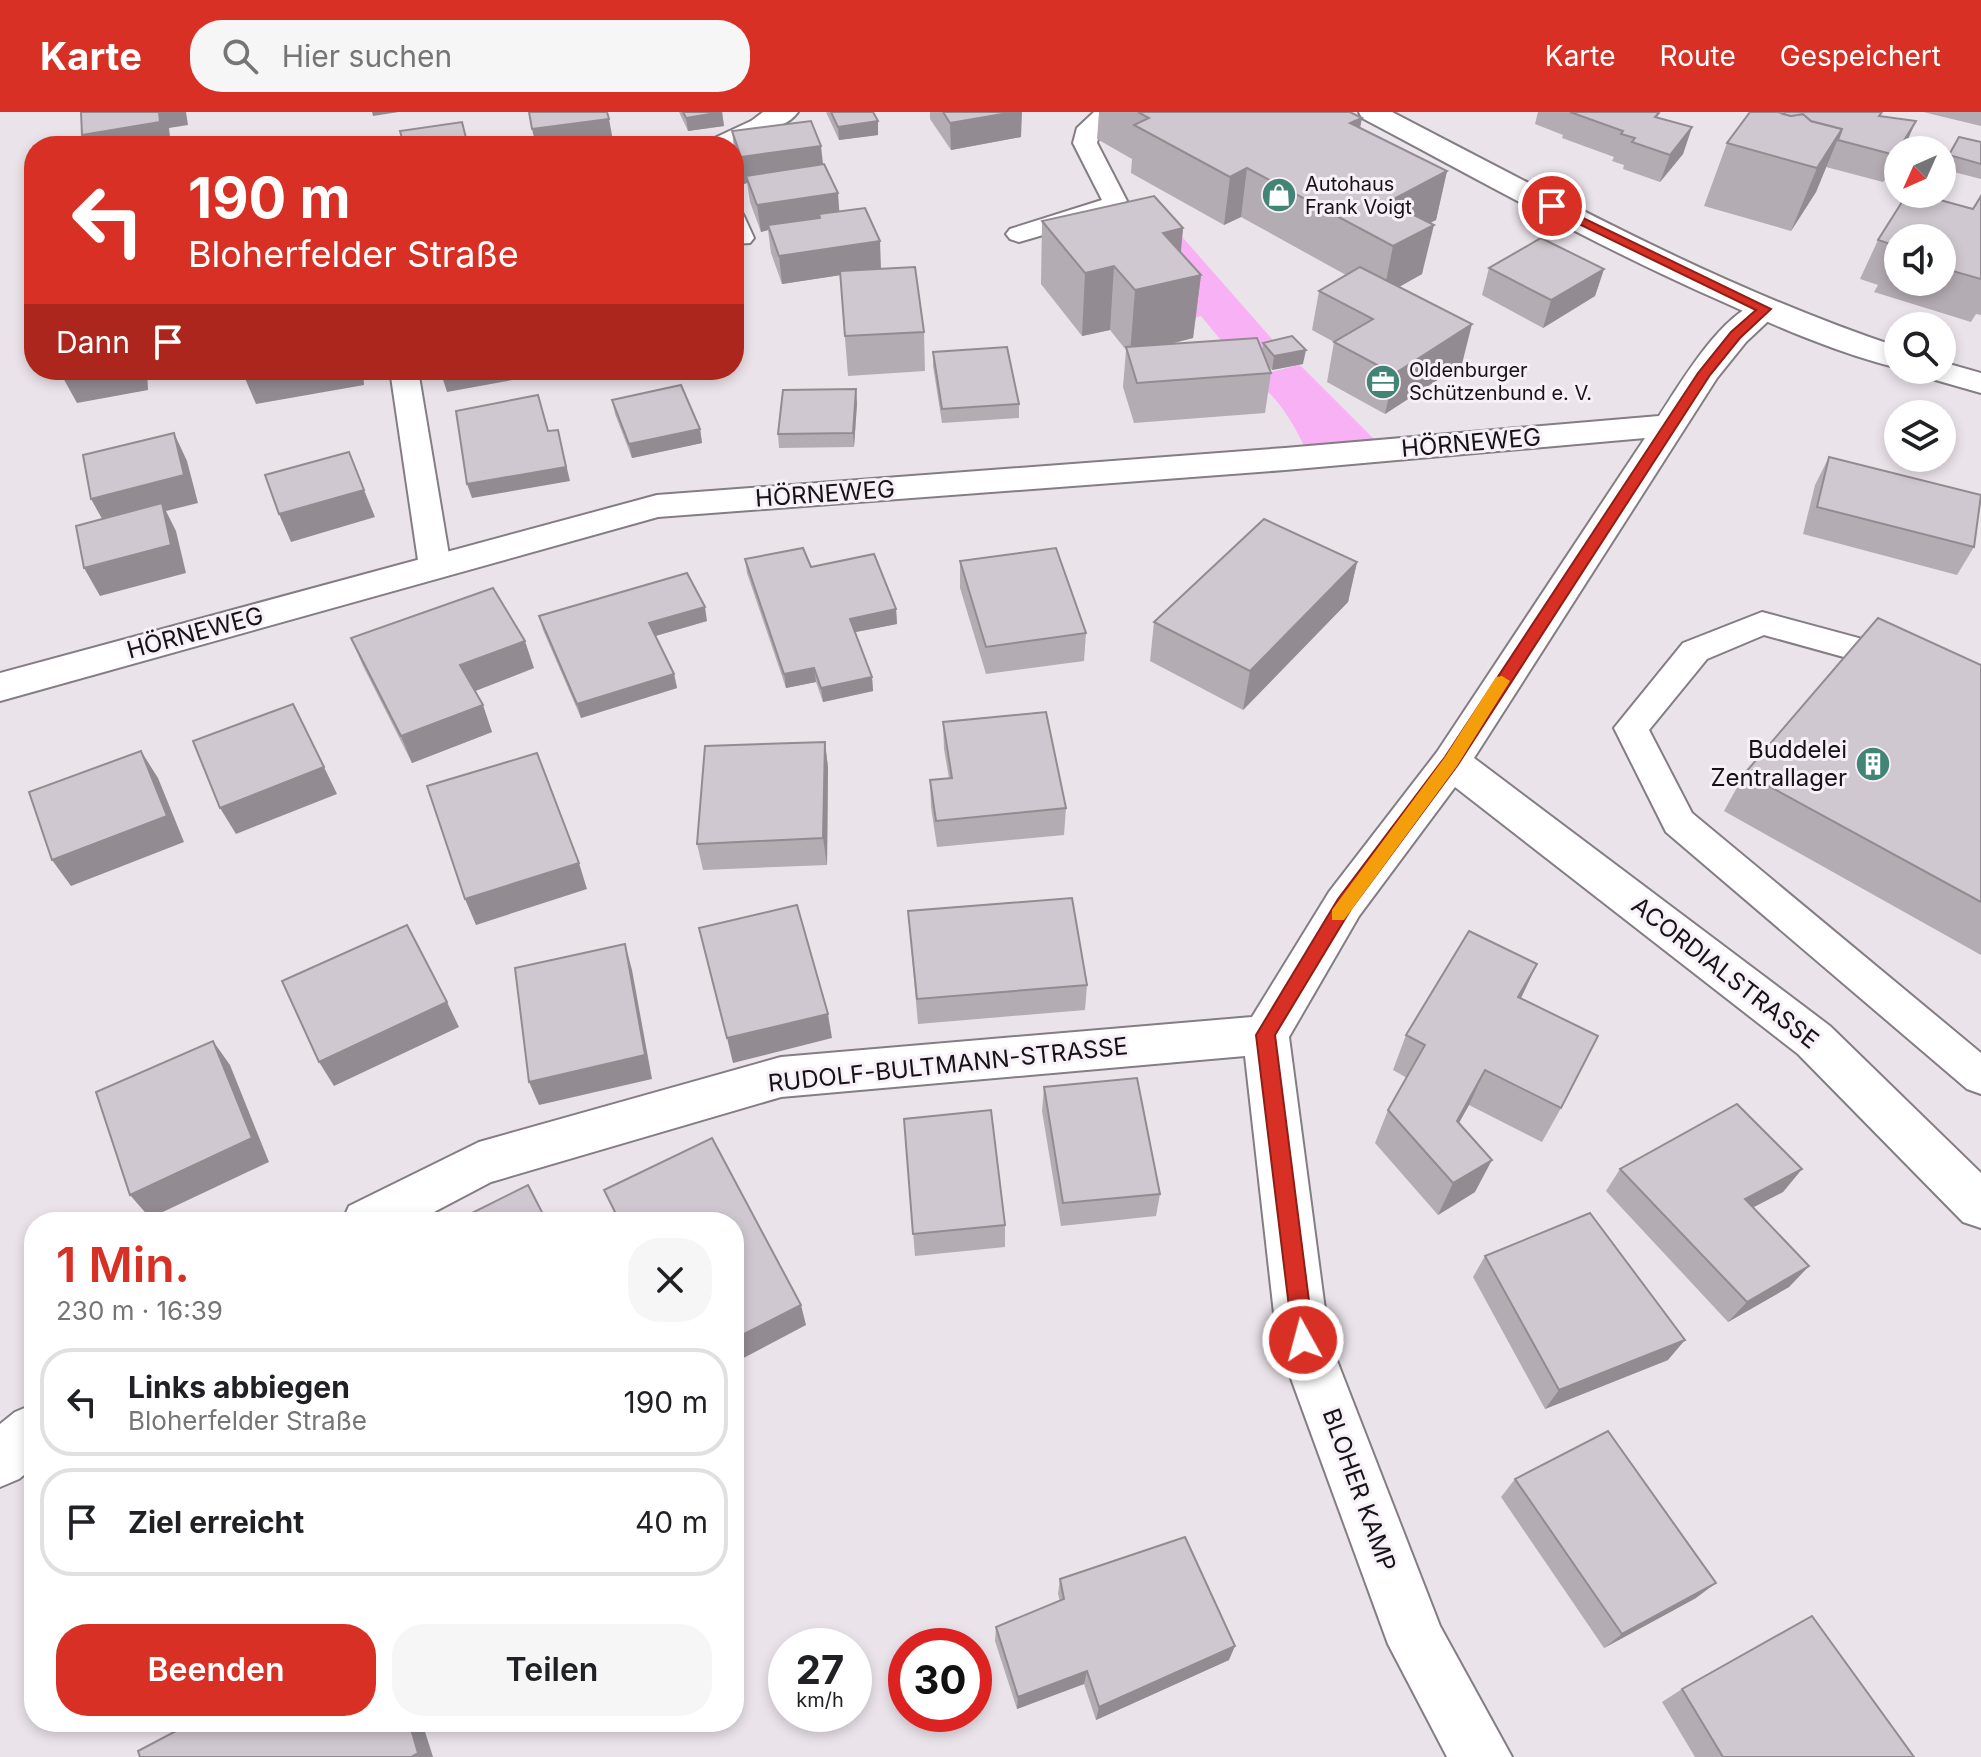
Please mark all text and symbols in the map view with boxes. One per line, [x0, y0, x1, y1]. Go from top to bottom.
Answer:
search box [190, 20, 750, 92]
text: Karte [40, 33, 142, 79]
icon: search [218, 34, 262, 78]
text: Hier suchen [282, 38, 452, 74]
text: Karte [1545, 39, 1616, 73]
text: Route [1660, 39, 1736, 73]
text: Gespeichert [1780, 39, 1941, 73]
north arrow [1884, 136, 1956, 208]
map controls [1884, 136, 1956, 472]
text: 190 m [188, 164, 351, 232]
icon: left [56, 168, 160, 272]
place label: Autohaus Frank Voigt [1305, 172, 1412, 219]
pin [1518, 172, 1586, 240]
shop icon: Autohaus Frank Voigt [1260, 176, 1298, 214]
icon: arrive [1530, 184, 1574, 228]
button: sound [1884, 224, 1956, 296]
text: Bloherfelder Straße [188, 232, 519, 276]
button: search [1884, 312, 1956, 384]
icon: arrive [146, 320, 190, 364]
text: Dann [56, 324, 130, 360]
place label: Oldenburger Schützenbund e. V. [1409, 358, 1592, 405]
office icon: Oldenburger Schützenbund e. V. [1364, 363, 1402, 401]
button: layers [1884, 400, 1956, 472]
street label: HÖRNEWEG [1400, 422, 1542, 463]
street label: HÖRNEWEG [754, 474, 896, 513]
street label: HÖRNEWEG [123, 600, 266, 665]
place label: Buddelei Zentrallager [1711, 735, 1847, 792]
building icon: Buddelei Zentrallager [1854, 745, 1892, 783]
street label: ACORDIALSTRASSE [1626, 891, 1824, 1055]
street label: RUDOLF-BULTMANN-STRASSE [767, 1031, 1129, 1098]
text: 1 Min. [56, 1235, 190, 1294]
button: close [628, 1238, 712, 1322]
text: 230 m · 16:39 [56, 1295, 223, 1326]
position arrow [1261, 1298, 1345, 1382]
text: Links abbiegen [128, 1369, 350, 1405]
icon: left [60, 1380, 104, 1424]
text: 190 m [624, 1384, 708, 1420]
street label: BLOHER KAMP [1317, 1404, 1402, 1575]
text: Bloherfelder Straße [128, 1405, 367, 1436]
icon: arrive [60, 1500, 104, 1544]
text: Ziel erreicht [128, 1504, 304, 1540]
text: 40 m [635, 1504, 708, 1540]
button: Beenden [56, 1624, 376, 1716]
button: Teilen [392, 1624, 712, 1716]
speed limit sign: 30 [888, 1628, 992, 1732]
text: 27 [796, 1645, 844, 1694]
text: km/h [796, 1688, 844, 1712]

